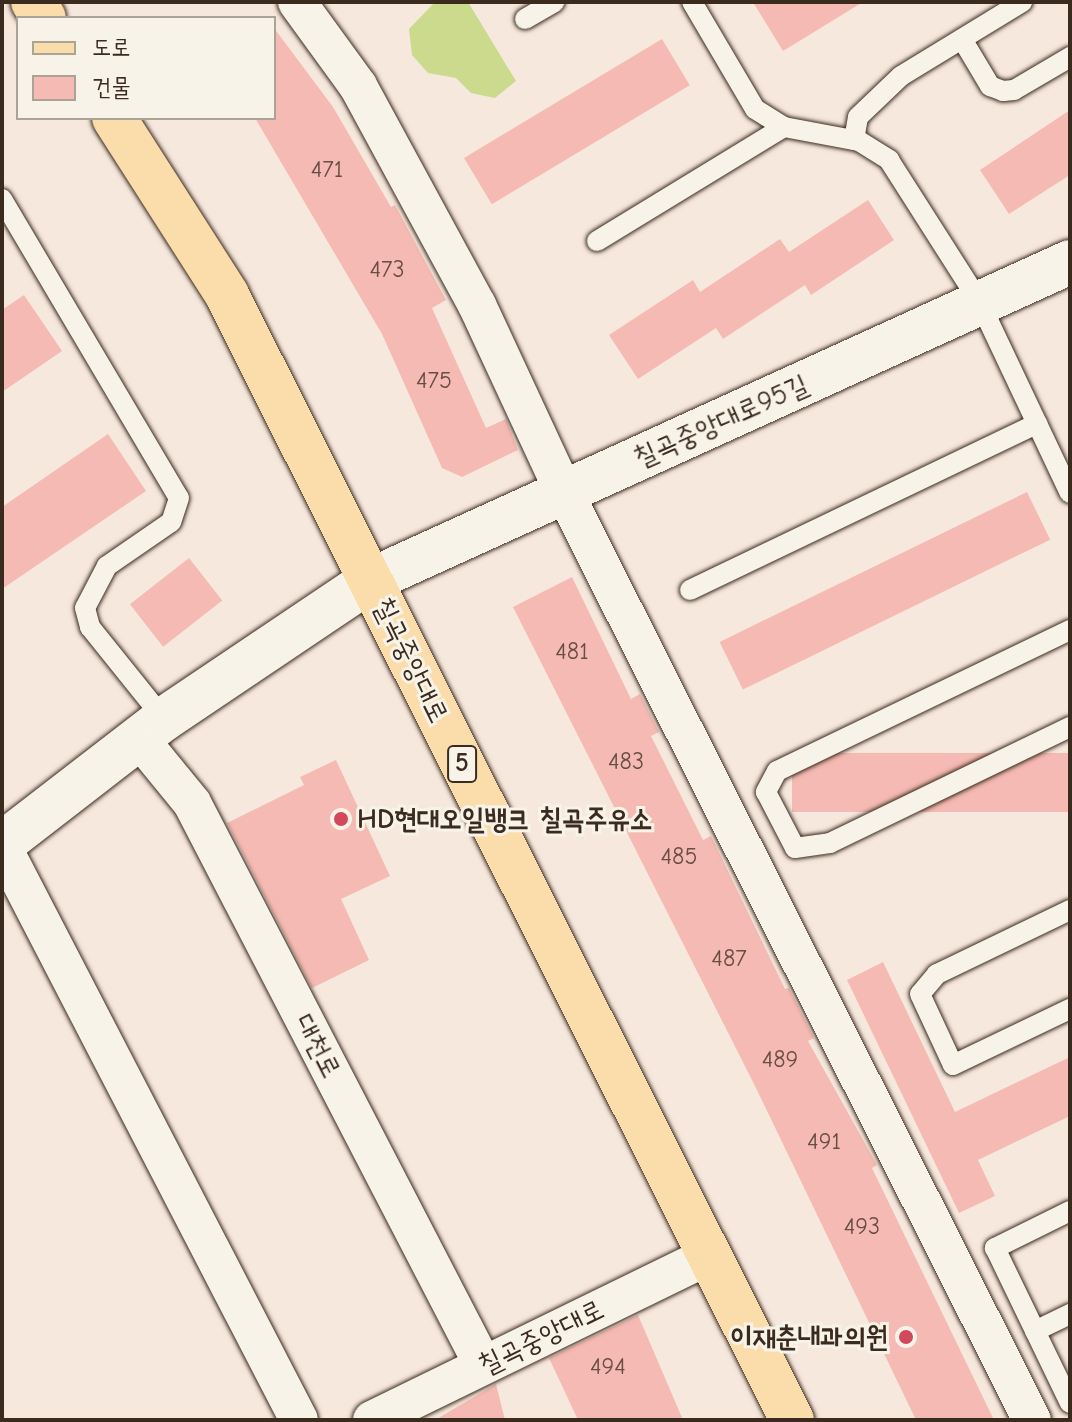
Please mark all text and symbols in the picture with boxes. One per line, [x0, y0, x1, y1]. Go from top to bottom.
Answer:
legend [16, 16, 276, 120]
text: 도로 [92, 33, 131, 61]
text: 건물 [92, 73, 131, 101]
house number: 471 [311, 156, 343, 184]
house number: 473 [369, 256, 405, 284]
house number: 475 [416, 367, 452, 395]
street label: 칠곡중앙대로95길 [628, 367, 814, 475]
street label: 칠곡중앙대로 [366, 592, 456, 728]
house number: 481 [555, 638, 589, 666]
road number: 5 [446, 742, 478, 786]
house number: 483 [608, 748, 644, 776]
place label: HD현대오일뱅크 칠곡주유소 [357, 802, 652, 836]
marker: HD현대오일뱅크 칠곡주유소 [332, 810, 350, 828]
house number: 485 [661, 843, 697, 871]
house number: 487 [711, 945, 747, 973]
street label: 대천로 [288, 1008, 348, 1084]
house number: 489 [762, 1046, 798, 1074]
house number: 491 [807, 1128, 841, 1156]
house number: 493 [844, 1213, 880, 1241]
street label: 칠곡중앙대로 [473, 1292, 609, 1382]
place label: 이재춘내과의원 [730, 1320, 888, 1354]
marker: 이재춘내과의원 [895, 1326, 917, 1348]
house number: 494 [590, 1353, 626, 1381]

